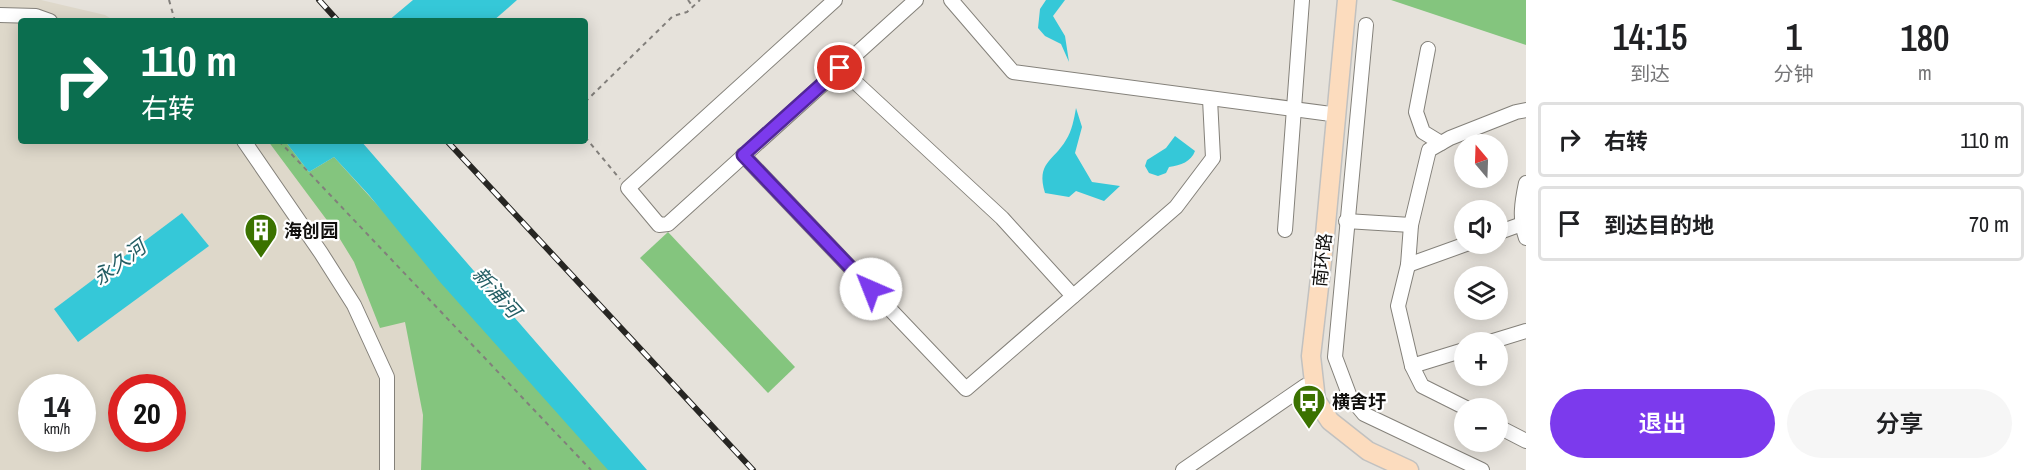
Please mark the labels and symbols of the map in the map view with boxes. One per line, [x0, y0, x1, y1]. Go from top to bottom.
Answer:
pin [814, 42, 865, 93]
north arrow [1454, 134, 1508, 188]
building icon: 海创园 [243, 212, 279, 259]
place label: 海创园 [284, 218, 338, 243]
water label: 永久河 [87, 231, 154, 291]
street label: 南环路 [1307, 232, 1337, 288]
position arrow [839, 257, 903, 321]
water label: 新浦河 [467, 261, 530, 326]
speed limit sign: 20 [108, 374, 186, 452]
bus stop icon: 横舍圩 [1291, 383, 1327, 430]
place label: 横舍圩 [1332, 389, 1386, 414]

